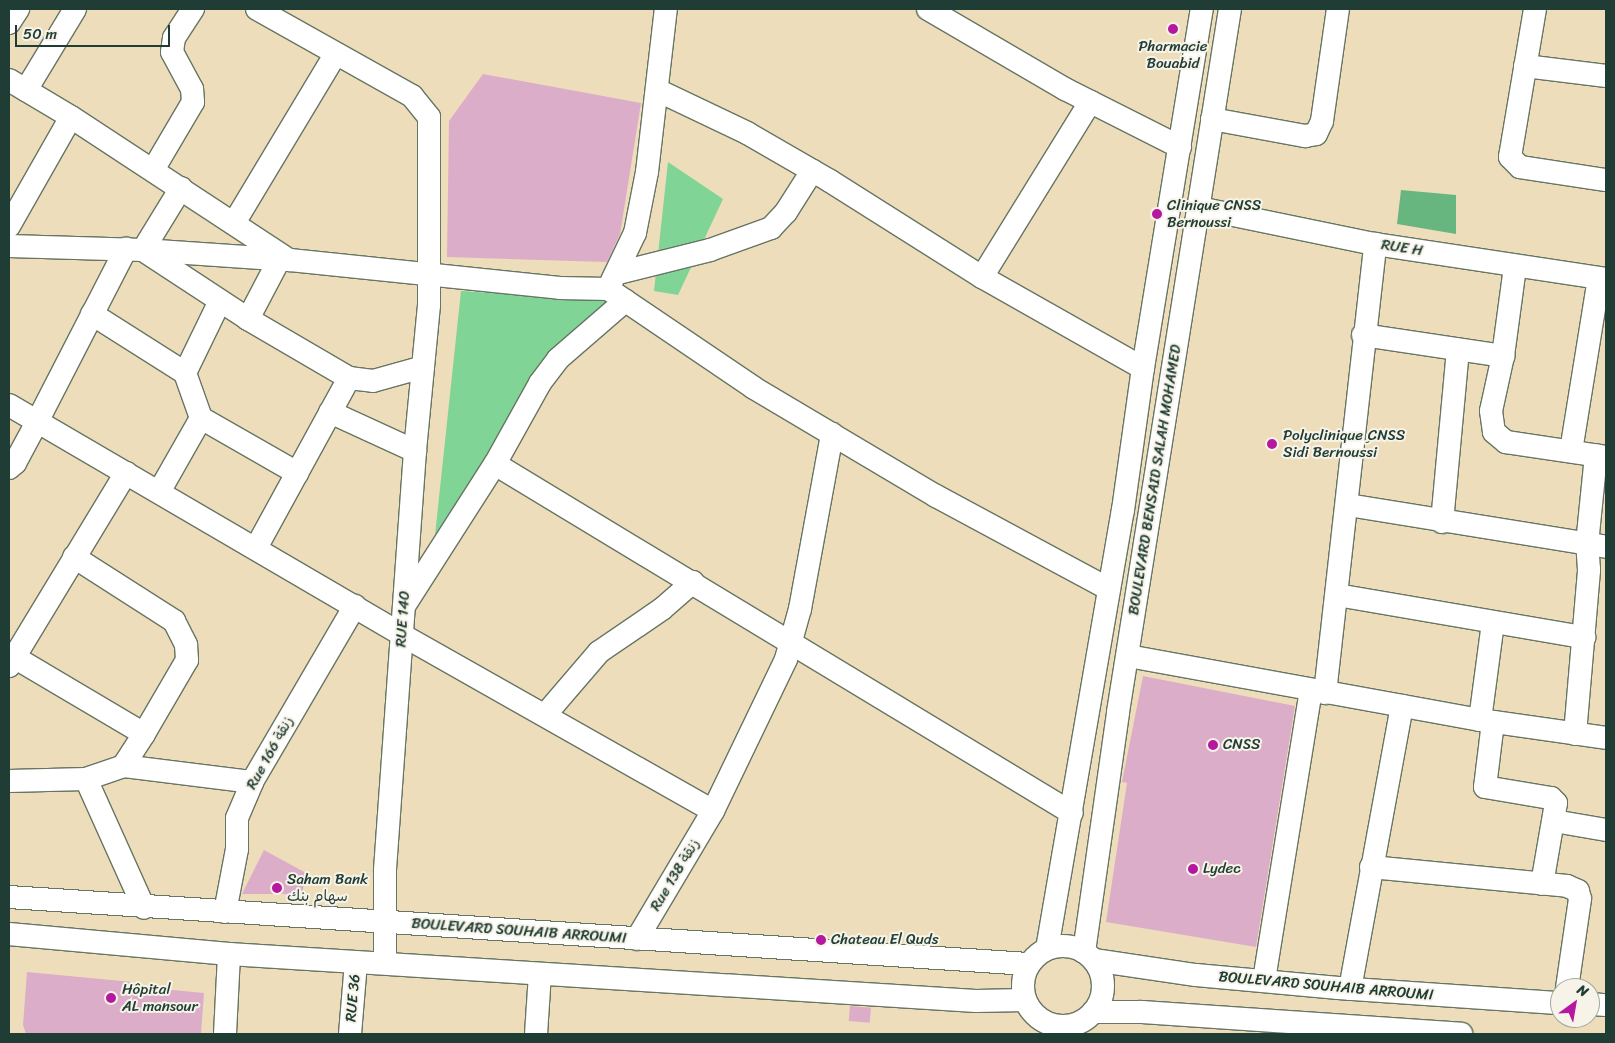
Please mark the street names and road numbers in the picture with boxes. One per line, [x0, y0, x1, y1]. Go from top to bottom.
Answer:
street label: RUE H [1380, 236, 1424, 260]
street label: BOULEVARD BENSAID SALAH MOHAMED [1125, 345, 1185, 615]
street label: RUE 140 [392, 590, 414, 648]
street label: Rue 166 زنقة [243, 713, 297, 793]
street label: Rue 138 زنقة [646, 836, 704, 914]
street label: BOULEVARD SOUHAIB ARROUMI [409, 914, 629, 948]
street label: BOULEVARD SOUHAIB ARROUMI [1216, 967, 1436, 1005]
street label: RUE 36 [342, 973, 364, 1023]

